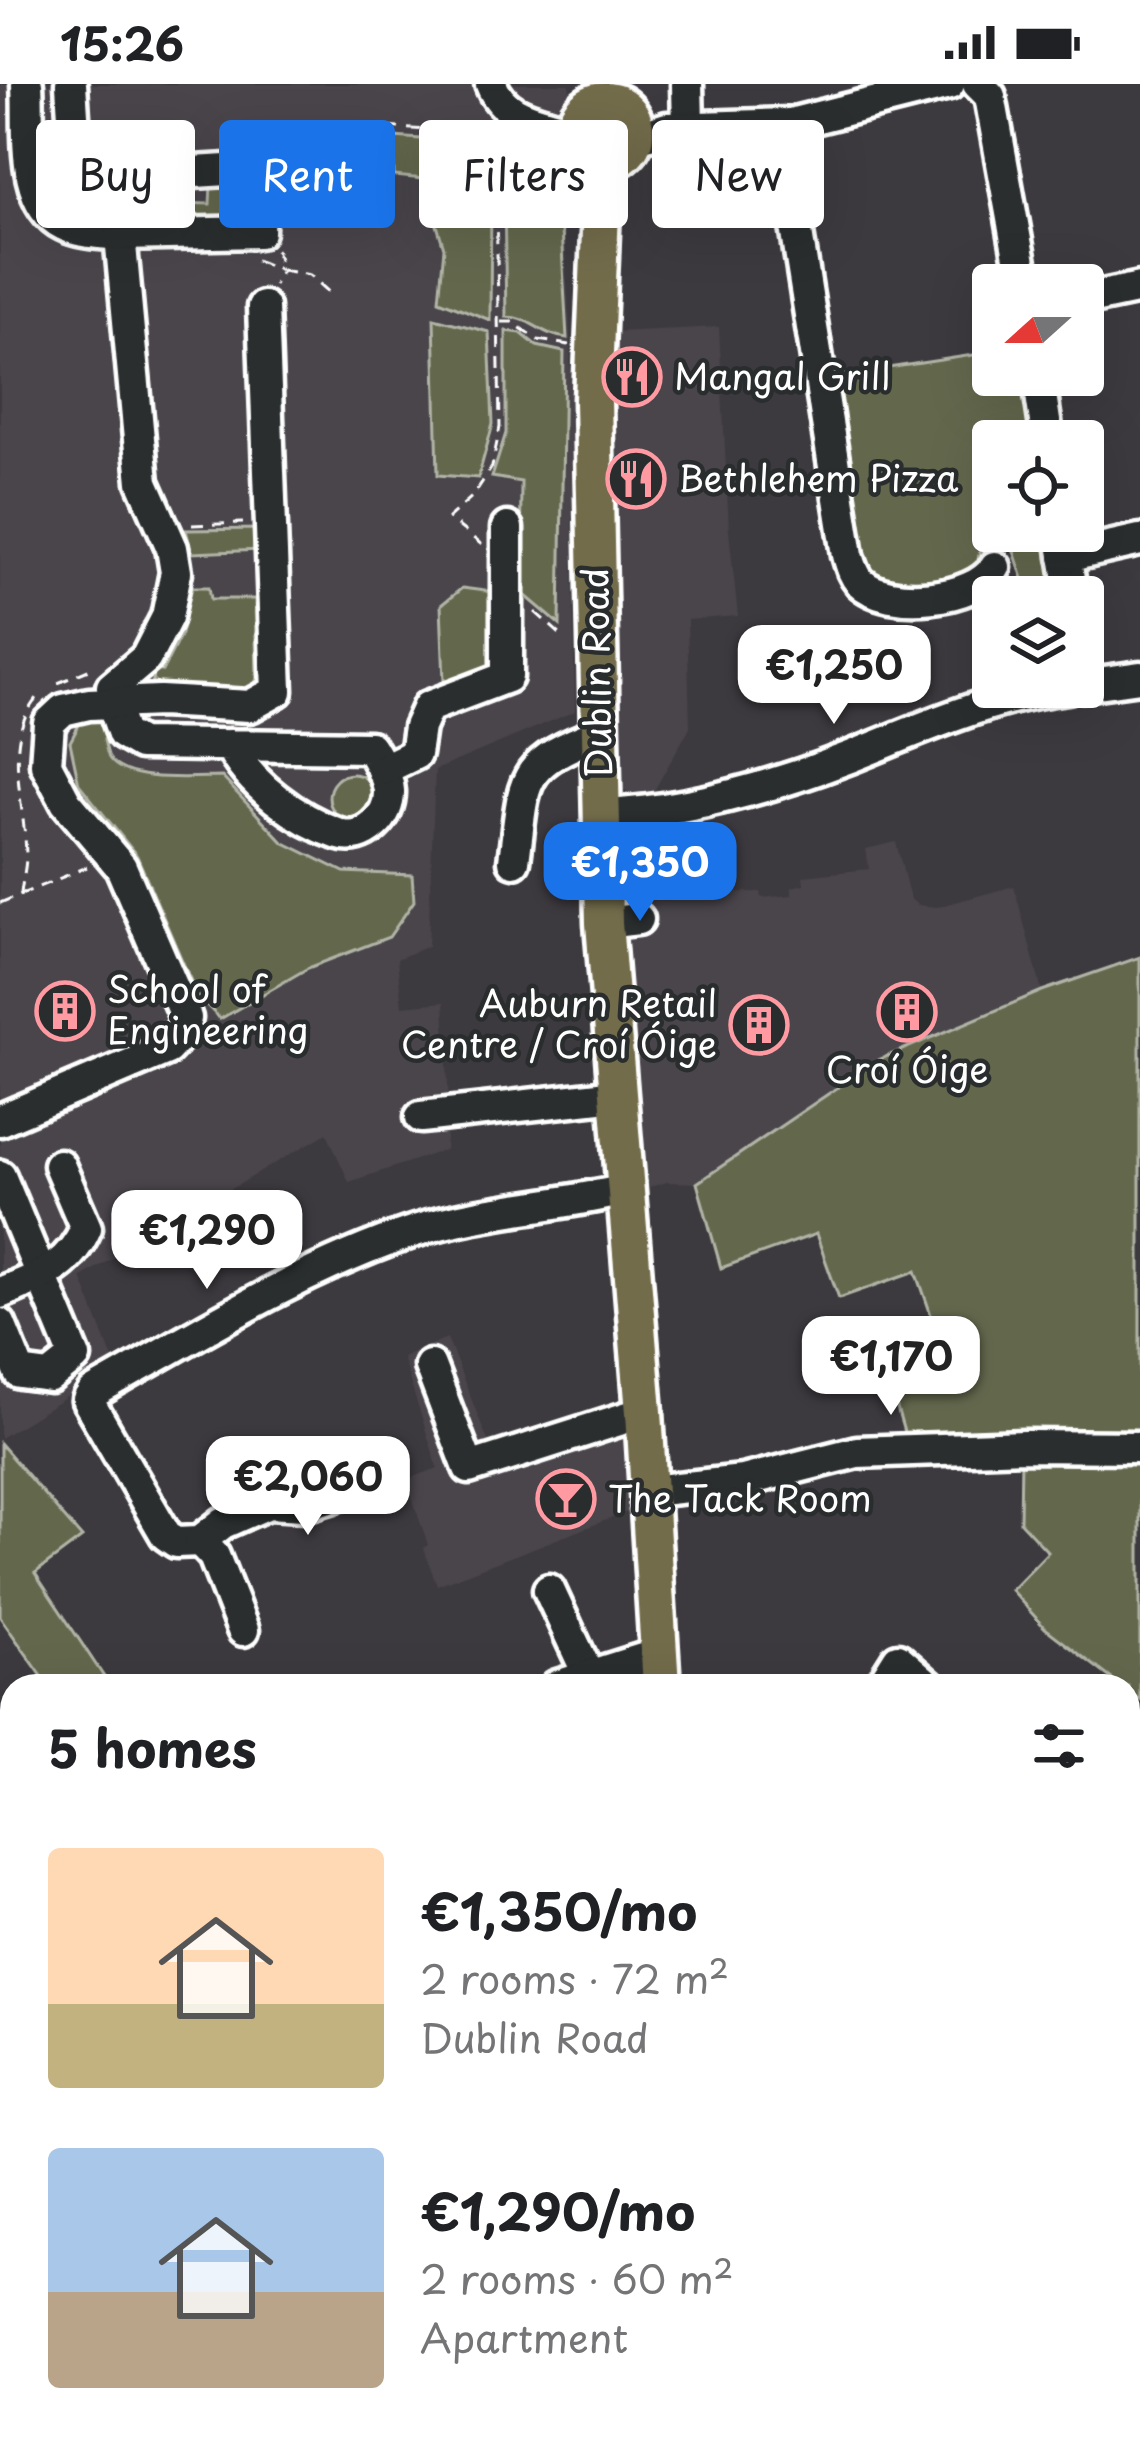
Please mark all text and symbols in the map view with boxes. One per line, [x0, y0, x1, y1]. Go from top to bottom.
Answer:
text: 15:26 [60, 8, 184, 76]
chip: Buy [36, 120, 195, 228]
chip: Rent [219, 120, 395, 228]
chip: Filters [419, 120, 628, 228]
chip: New [652, 120, 824, 228]
north arrow [972, 264, 1104, 396]
map controls [972, 264, 1104, 708]
restaurant icon: Mangal Grill [601, 346, 663, 408]
place label: Mangal Grill [674, 348, 890, 402]
button: locate [972, 420, 1104, 552]
restaurant icon: Bethlehem Pizza [605, 448, 667, 510]
place label: Bethlehem Pizza [678, 450, 959, 504]
street label: Dublin Road [566, 567, 624, 779]
button: layers [972, 576, 1104, 708]
pin: €1,250 [736, 625, 932, 727]
text: €1,250 [765, 634, 903, 693]
pin: €1,350 [542, 822, 738, 924]
text: €1,350 [571, 831, 709, 890]
place label: School of Engineering [107, 961, 309, 1056]
place label: Auburn Retail Centre / Croí Óige [401, 975, 717, 1070]
building icon: School of Engineering [34, 980, 96, 1042]
building icon: Croí Óige [876, 981, 938, 1043]
building icon: Auburn Retail Centre / Croí Óige [728, 994, 790, 1056]
place label: Croí Óige [826, 1041, 988, 1095]
pin: €1,290 [109, 1190, 305, 1292]
text: €1,290 [138, 1199, 276, 1258]
pin: €1,170 [793, 1316, 989, 1418]
text: €1,170 [829, 1325, 953, 1384]
pin: €2,060 [210, 1436, 406, 1538]
text: €2,060 [233, 1445, 383, 1504]
bar icon: The Tack Room [535, 1468, 597, 1530]
place label: The Tack Room [608, 1470, 872, 1524]
text: 5 homes [48, 1708, 257, 1785]
icon: filters [1026, 1713, 1092, 1779]
text: €1,350/mo [420, 1871, 697, 1948]
icon: home [144, 1896, 288, 2040]
text: 2 rooms · 72 m² [420, 1948, 729, 2007]
text: Dublin Road [420, 2007, 649, 2066]
text: €1,290/mo [420, 2171, 695, 2248]
icon: home [144, 2196, 288, 2340]
text: 2 rooms · 60 m² [420, 2248, 734, 2307]
text: Apartment [420, 2307, 628, 2366]

